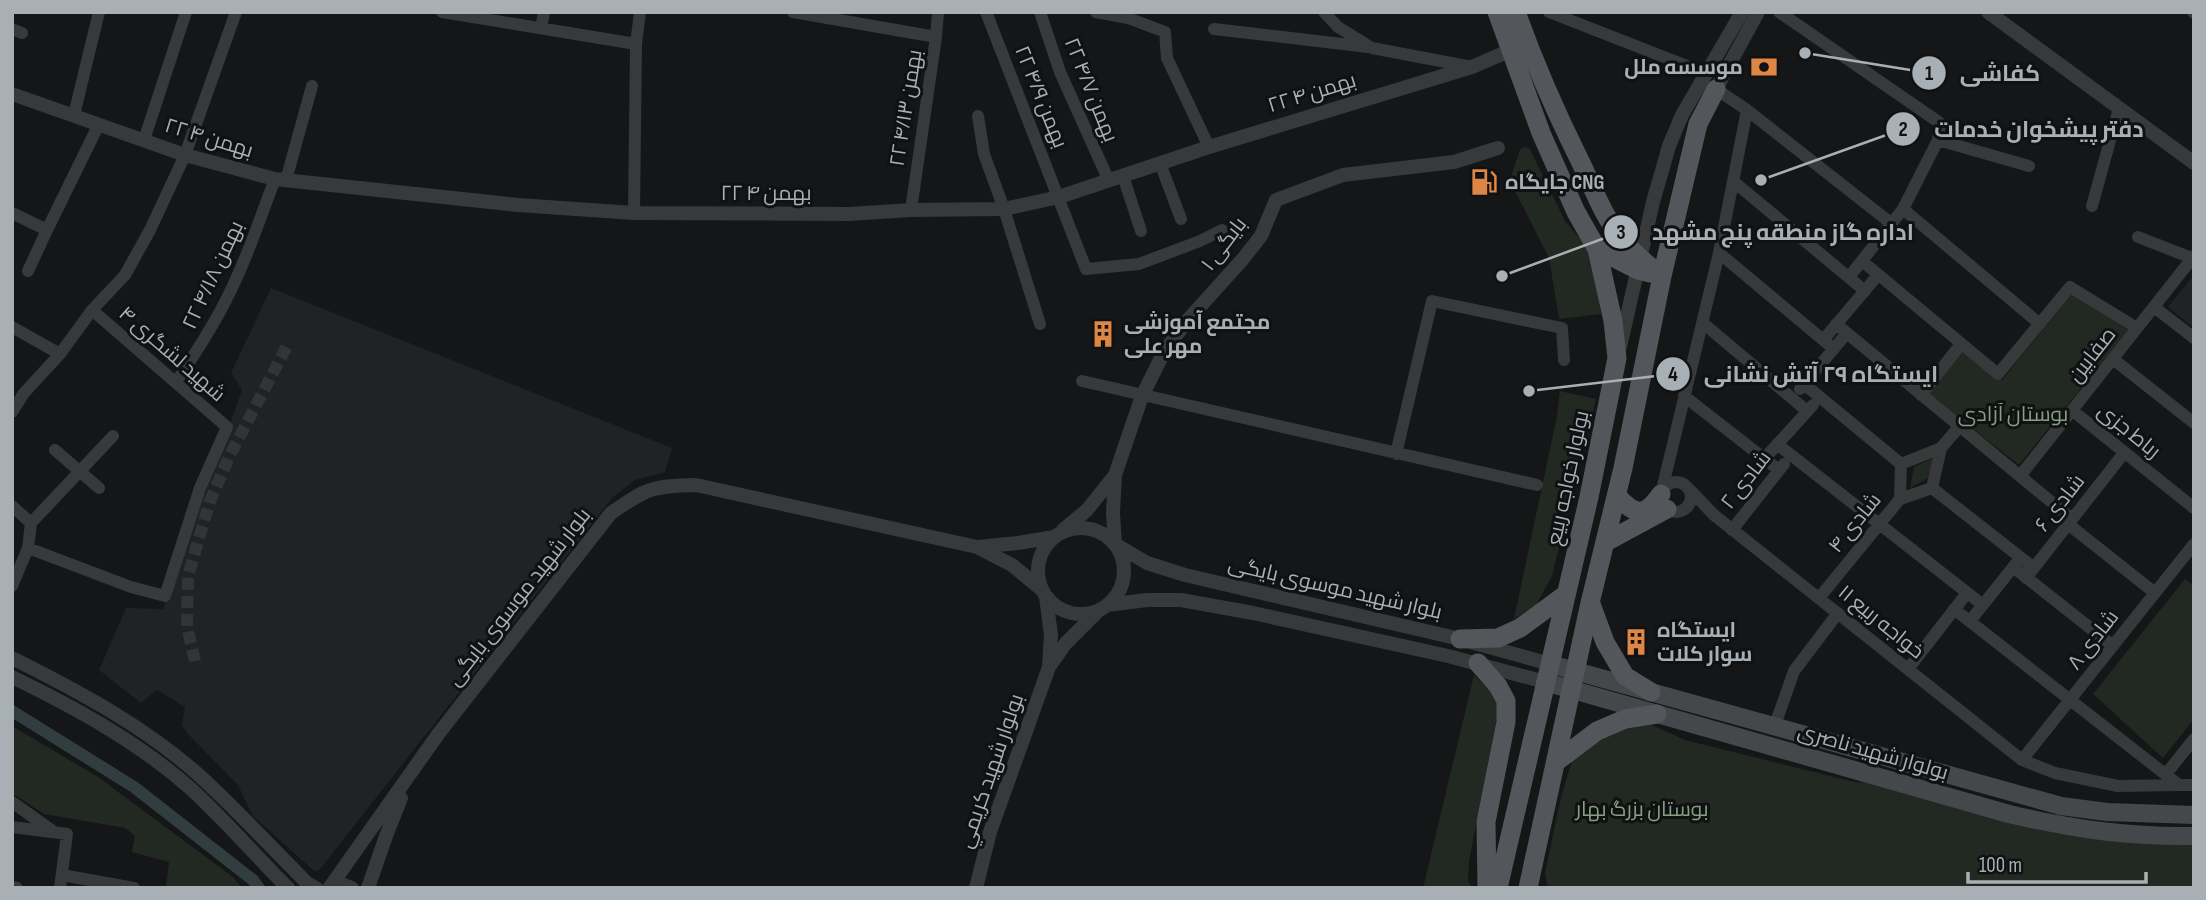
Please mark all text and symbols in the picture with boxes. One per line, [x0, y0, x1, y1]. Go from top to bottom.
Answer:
street label: ۲۲ بهمن ۴/۷ [1059, 34, 1123, 146]
street label: ۲۲ بهمن ۴/۹ [1009, 42, 1073, 152]
street label: ۲۲ بهمن ۴/۱۳ [884, 48, 928, 168]
callout: کفاشی [1911, 51, 2055, 95]
bank icon: موسسه ملل [1749, 52, 1779, 82]
place label: موسسه ملل [1624, 55, 1743, 80]
text: کفاشی [1960, 60, 2040, 88]
text: 1 [1925, 61, 1933, 86]
street label: ۲۲ بهمن ۴ [1265, 68, 1359, 118]
callout: دفتر پیشخوان خدمات [1886, 107, 2158, 151]
street label: ۲۲ بهمن ۴ [162, 113, 256, 163]
text: دفتر پیشخوان خدمات [1934, 116, 2144, 145]
text: 2 [1898, 117, 1908, 142]
fuel station icon: جایگاه CNG [1469, 167, 1499, 197]
place label: جایگاه CNG [1505, 170, 1604, 195]
street label: ۲۲ بهمن ۴ [720, 181, 812, 206]
callout: اداره گاز منطقه پنج مشهد [1603, 210, 1928, 254]
street label: بایگی ۱ [1196, 212, 1252, 276]
street label: ۲۲ بهمن ۴/۱۸ [177, 217, 249, 333]
text: اداره گاز منطقه پنج مشهد [1652, 219, 1914, 248]
text: 3 [1616, 220, 1626, 245]
street label: شهید لشگری ۴ [114, 301, 230, 407]
place label: مجتمع آموزشی مهر علی [1124, 310, 1271, 359]
building icon: مجتمع آموزشی مهر علی [1088, 319, 1118, 349]
street label: صفابین [2063, 322, 2121, 388]
callout: ایستگاه ۲۹ آتش نشانی [1655, 352, 1952, 396]
text: ایستگاه ۲۹ آتش نشانی [1704, 361, 1938, 389]
text: 4 [1668, 362, 1678, 387]
street label: رباط جزی [2093, 398, 2165, 464]
park label: بوستان آزادی [1958, 402, 2068, 427]
street label: بولوار خواجه ربیع [1541, 408, 1595, 548]
street label: شادی ۲ [1716, 446, 1776, 514]
street label: شادی ۶ [2030, 469, 2090, 537]
street label: شادی ۴ [1823, 488, 1887, 558]
street label: بلوار شهید موسوی بایگی [442, 503, 596, 691]
street label: بلوار شهید موسوی بایگی [1226, 551, 1444, 625]
street label: خواجه ربیع ۱۱ [1832, 580, 1929, 665]
street label: شادی ۸ [2062, 605, 2124, 675]
place label: ایستگاه سوار کلات [1657, 618, 1752, 667]
building icon: ایستگاه سوار کلات [1621, 627, 1651, 657]
street label: بولوار شهيد كريمي [953, 691, 1032, 852]
street label: بولوار شهید ناصری [1795, 719, 1951, 785]
park label: بوستان بزرگ بهار [1574, 797, 1709, 822]
scale bar [1968, 841, 2146, 885]
text: 100 m [1979, 853, 2022, 878]

